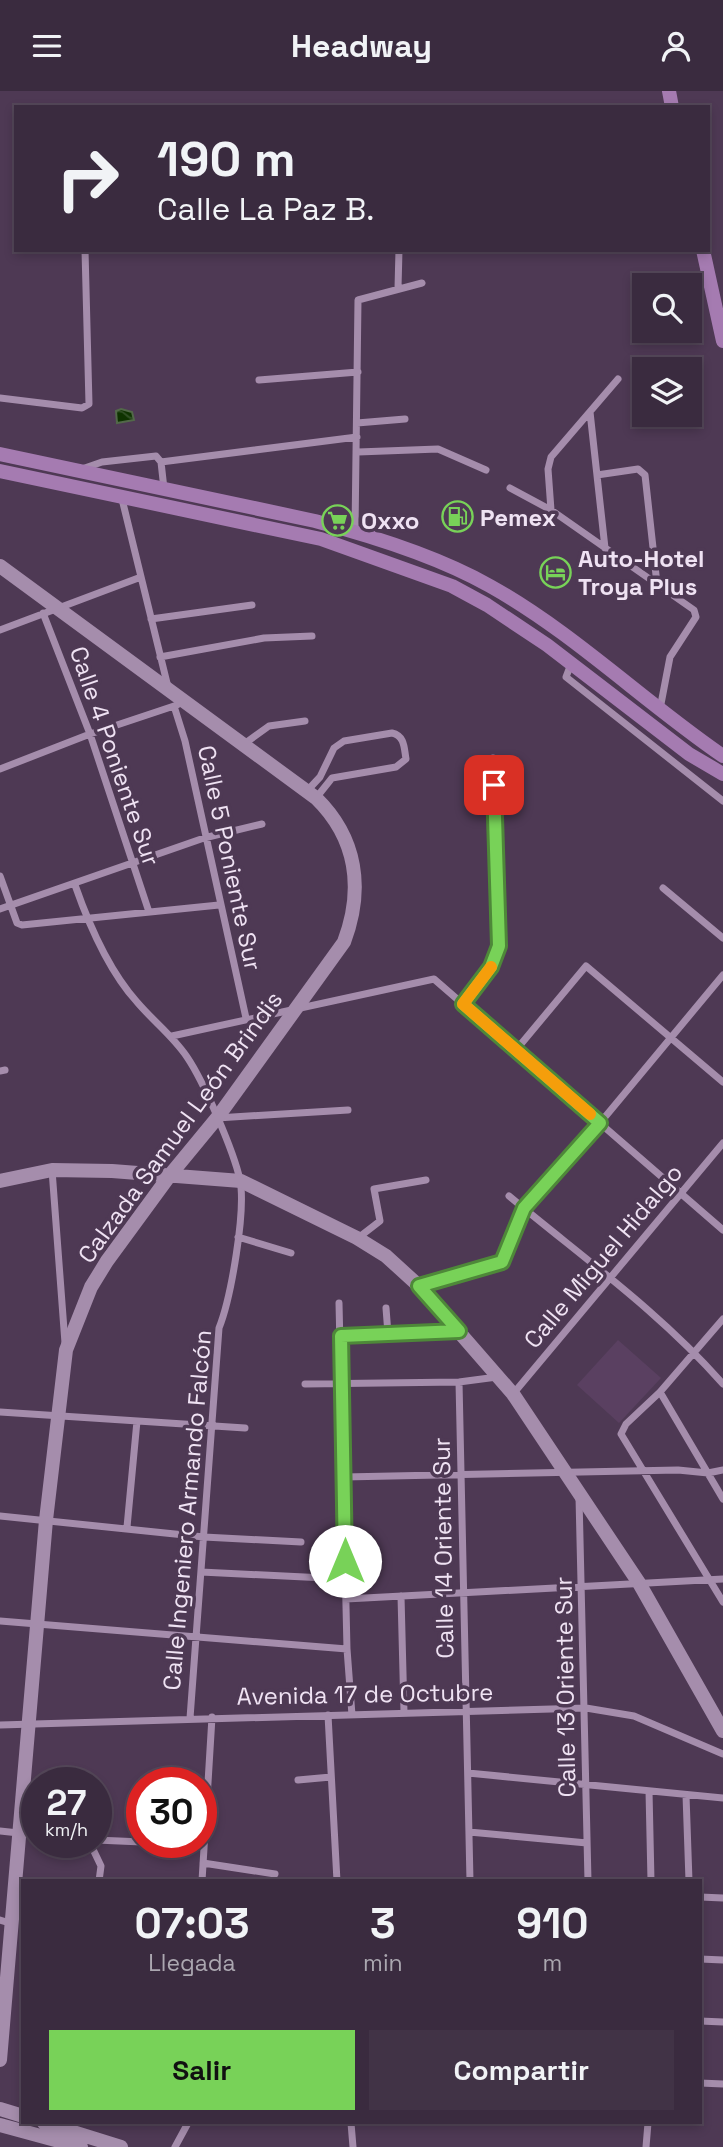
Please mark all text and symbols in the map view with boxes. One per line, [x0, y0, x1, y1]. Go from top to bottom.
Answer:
text: Headway [291, 26, 432, 66]
icon: menu [28, 27, 66, 65]
icon: person [657, 27, 695, 65]
text: 190 m [157, 128, 295, 190]
icon: right [42, 133, 133, 224]
text: Calle La Paz B. [157, 189, 374, 229]
map controls [632, 273, 702, 427]
button: search [632, 273, 702, 343]
button: layers [632, 357, 702, 427]
fuel station icon: Pemex [440, 500, 474, 534]
place label: Pemex [480, 502, 556, 533]
supermarket icon: Oxxo [321, 503, 355, 537]
place label: Oxxo [361, 505, 420, 536]
place label: Auto-Hotel Troya Plus [578, 543, 704, 602]
hotel icon: Auto-Hotel Troya Plus [538, 555, 572, 589]
street label: Calle 4 Poniente Sur [63, 642, 167, 870]
street label: Calle 5 Poniente Sur [191, 743, 269, 973]
pin [464, 755, 524, 815]
icon: arrive [475, 766, 513, 804]
street label: Calzada Samuel León Brindis [71, 985, 289, 1269]
street label: Calle Miguel Hidalgo [517, 1157, 689, 1355]
street label: Calle Ingeniero Armando Falcón [156, 1328, 218, 1692]
street label: Calle 14 Oriente Sur [426, 1437, 460, 1659]
position arrow [308, 1524, 382, 1598]
street label: Calle 13 Oriente Sur [548, 1576, 582, 1798]
street label: Avenida 17 de Octubre [236, 1676, 494, 1712]
speed limit sign: 30 [126, 1767, 217, 1858]
text: 27 [47, 1781, 86, 1825]
text: km/h [45, 1818, 88, 1841]
text: 07:03 [135, 1897, 250, 1950]
text: 3 [370, 1897, 396, 1950]
text: 910 [516, 1897, 588, 1950]
text: Llegada [148, 1948, 236, 1978]
text: min [363, 1948, 403, 1978]
text: m [542, 1948, 562, 1978]
button: Salir [49, 2030, 355, 2110]
button: Compartir [369, 2030, 674, 2110]

